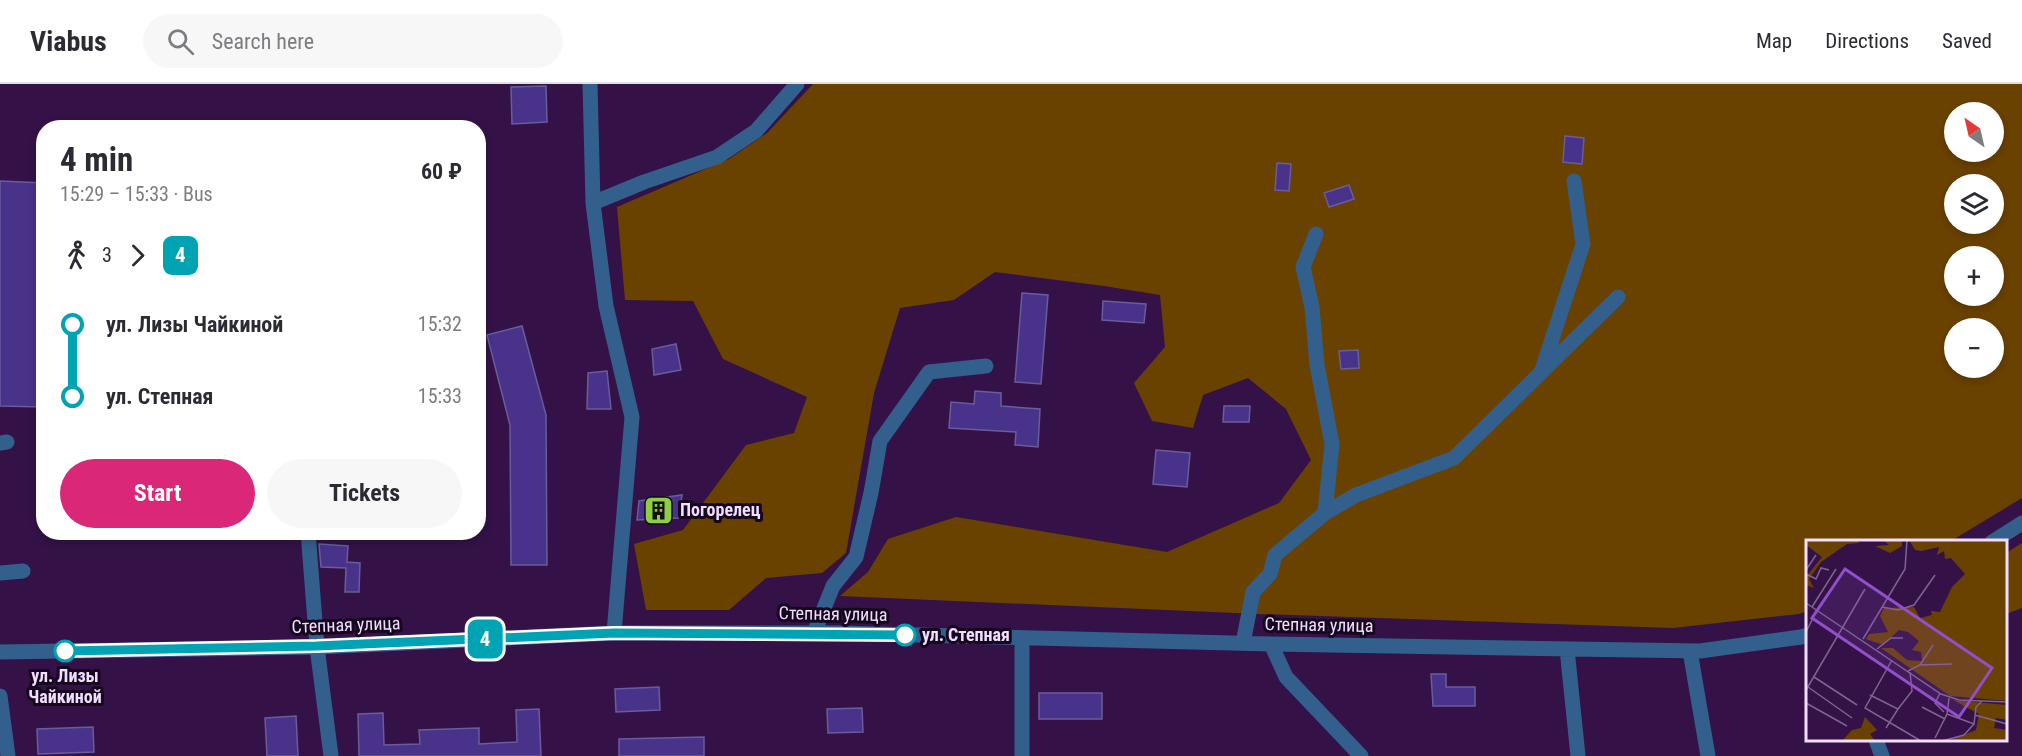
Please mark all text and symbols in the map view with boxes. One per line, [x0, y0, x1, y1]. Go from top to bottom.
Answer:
search box [143, 14, 563, 68]
text: Viabus [30, 25, 107, 58]
icon: search [164, 25, 197, 58]
text: Search here [212, 29, 314, 54]
text: Map [1756, 29, 1792, 53]
text: Directions [1825, 29, 1909, 53]
text: Saved [1942, 29, 1992, 53]
north arrow [1944, 102, 2004, 162]
map controls [1944, 102, 2004, 378]
text: 4 min [60, 140, 133, 179]
text: 60 ₽ [421, 159, 462, 184]
button: layers [1944, 174, 2004, 234]
text: 15:29 – 15:33 · Bus [60, 182, 213, 206]
icon: walk [60, 239, 93, 272]
icon: forward [121, 239, 154, 272]
text: 3 [102, 243, 112, 267]
text: 4 [175, 243, 186, 267]
button: + [1944, 246, 2004, 306]
text: ул. Лизы Чайкиной [106, 312, 283, 337]
text: 15:32 [418, 312, 462, 336]
button: − [1944, 318, 2004, 378]
text: ул. Степная [106, 384, 213, 409]
text: 15:33 [418, 384, 462, 408]
button: Start [60, 459, 255, 528]
button: Tickets [267, 459, 462, 528]
building icon: Погорелец [643, 494, 675, 526]
place label: Погорелец [680, 499, 761, 520]
inset map [1806, 540, 2007, 741]
street label: Степная улица [778, 602, 888, 625]
street label: Степная улица [291, 612, 401, 637]
street label: Степная улица [1264, 613, 1374, 636]
line badge: 4 [466, 620, 504, 658]
marker: ул. Степная [894, 624, 916, 646]
place label: ул. Степная [922, 624, 1010, 645]
text: 4 [480, 627, 490, 651]
marker: ул. Лизы Чайкиной [54, 640, 76, 662]
place label: ул. Лизы Чайкиной [28, 665, 102, 707]

